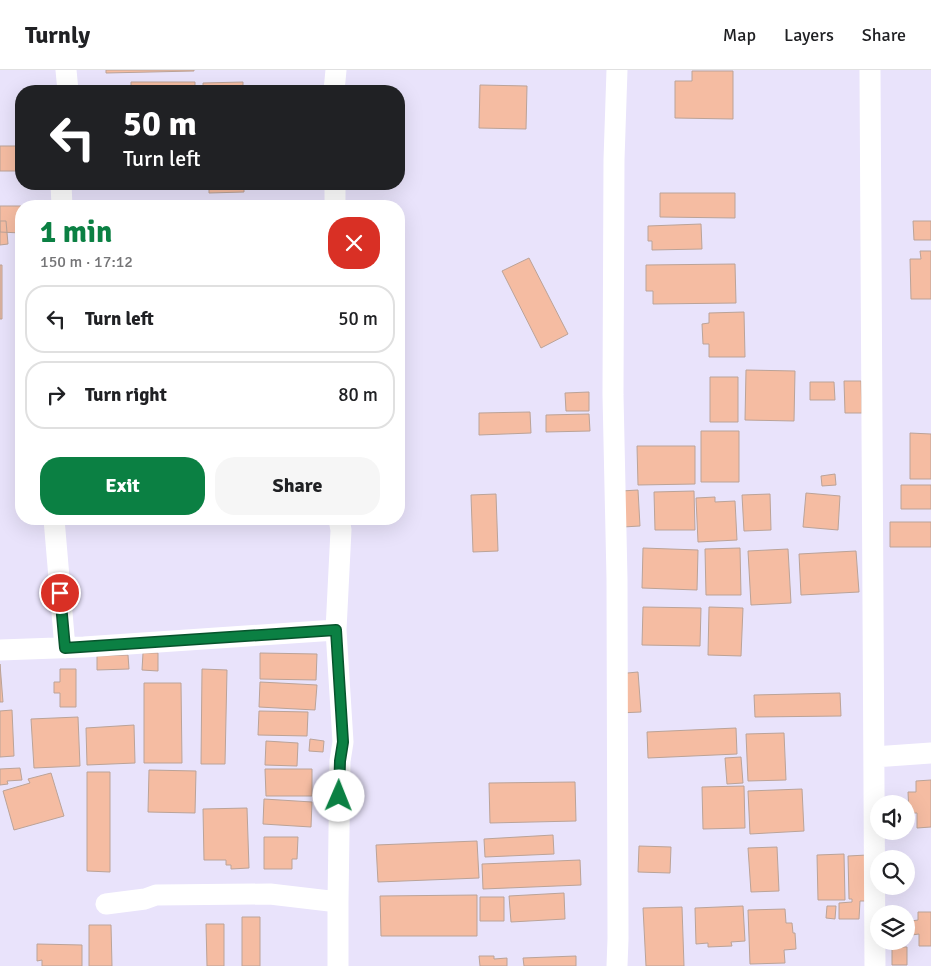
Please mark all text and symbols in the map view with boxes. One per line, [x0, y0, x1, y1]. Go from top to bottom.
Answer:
text: Turnly [25, 20, 90, 50]
text: Map [723, 24, 756, 46]
text: Layers [784, 24, 834, 46]
text: Share [862, 24, 906, 46]
text: 50 m [123, 102, 197, 145]
icon: left [40, 105, 105, 170]
text: Turn left [123, 145, 201, 172]
text: 1 min [40, 214, 112, 251]
button: close [328, 217, 380, 269]
text: 150 m · 17:12 [40, 252, 133, 272]
icon: left [42, 305, 70, 333]
text: Turn left [85, 307, 154, 331]
text: 50 m [338, 307, 378, 331]
icon: right [42, 381, 70, 409]
text: Turn right [85, 383, 167, 407]
text: 80 m [338, 383, 378, 407]
button: Exit [40, 457, 205, 515]
button: Share [215, 457, 380, 515]
pin [39, 572, 81, 614]
icon: arrive [46, 579, 74, 607]
position arrow [312, 769, 364, 821]
map controls [870, 795, 915, 950]
button: sound [870, 795, 915, 840]
button: search [870, 850, 915, 895]
button: layers [870, 905, 915, 950]

